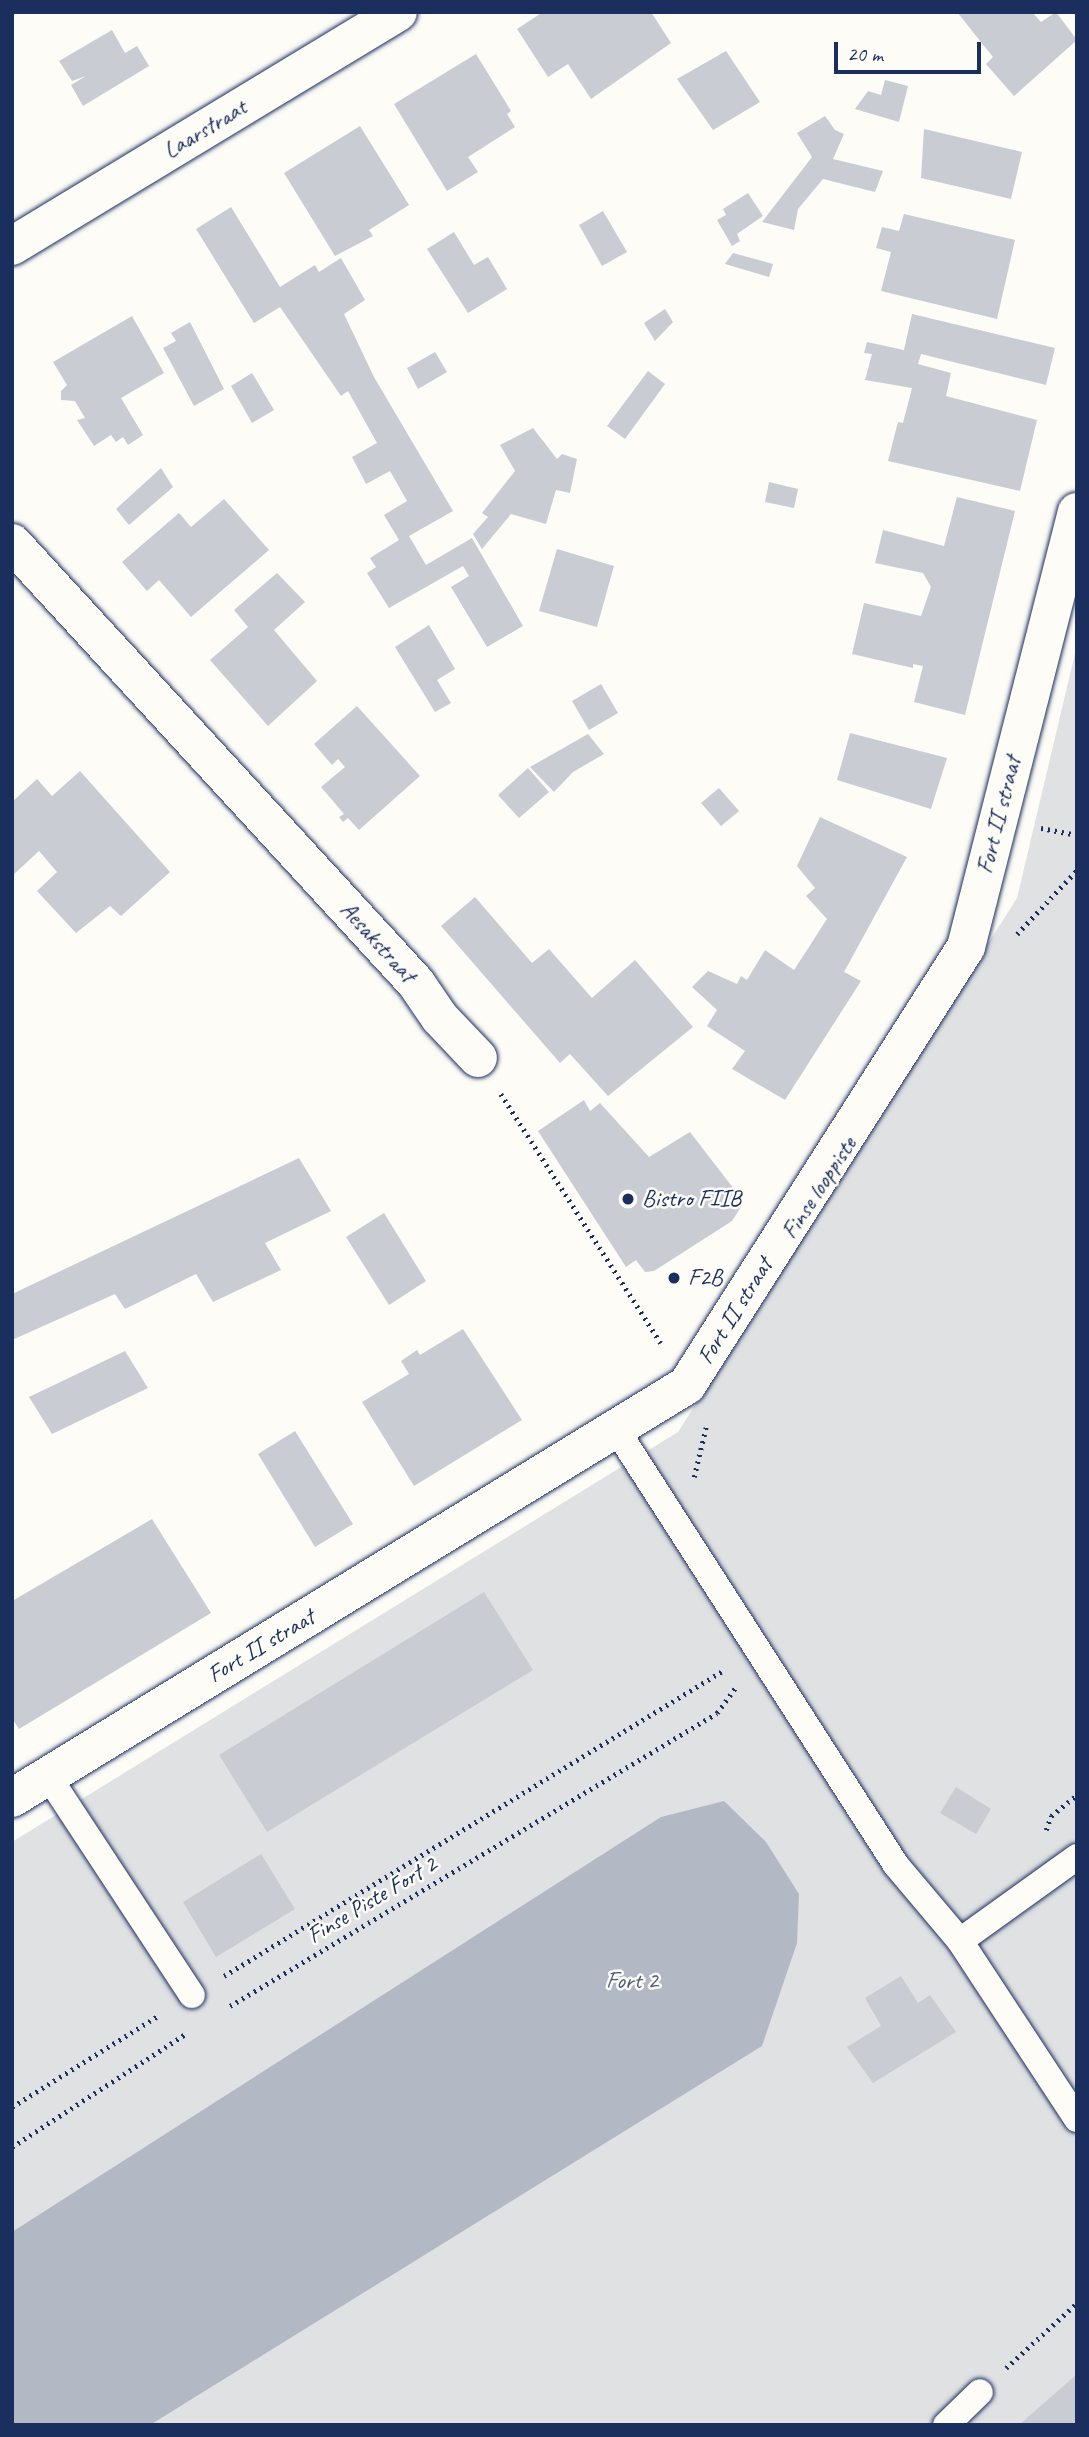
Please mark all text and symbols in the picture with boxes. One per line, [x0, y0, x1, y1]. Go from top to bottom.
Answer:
scale bar [837, 28, 984, 72]
text: 20 m [847, 41, 883, 67]
street label: Laarstraat [158, 93, 252, 165]
street label: Fort II straat [971, 753, 1027, 877]
street label: Aesakstraat [334, 895, 422, 989]
street label: Finse looppiste [775, 1132, 863, 1244]
place label: Bistro FIIB [642, 1185, 741, 1213]
marker: Bistro FIIB [620, 1191, 636, 1207]
street label: Fort II straat [691, 1253, 779, 1369]
place label: F2B [688, 1264, 722, 1292]
marker: F2B [666, 1270, 682, 1286]
street label: Fort II straat [202, 1603, 320, 1689]
street label: Finse Piste Fort 2 [302, 1850, 442, 1950]
park label: Fort 2 [606, 1967, 658, 1995]

